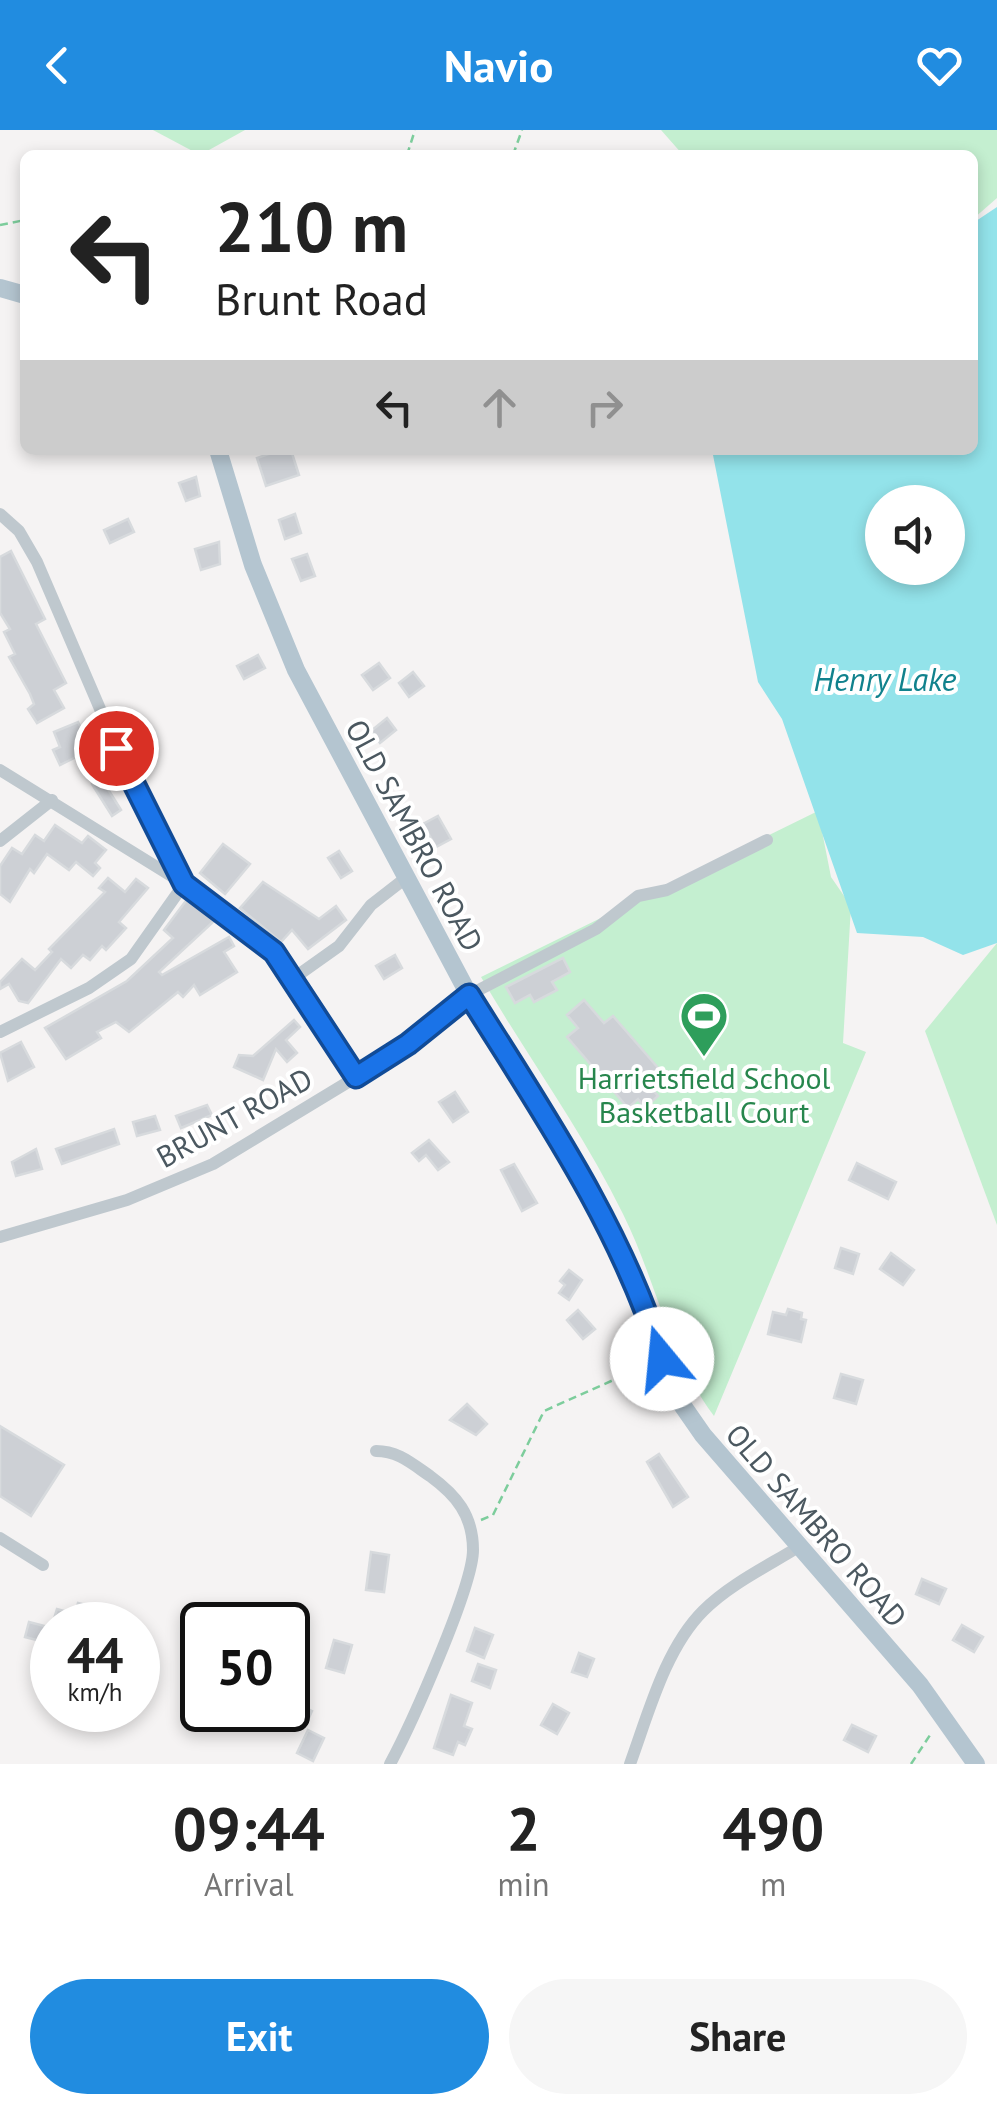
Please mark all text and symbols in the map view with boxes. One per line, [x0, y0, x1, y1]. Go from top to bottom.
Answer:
text: Navio [444, 36, 553, 94]
icon: back [30, 38, 85, 93]
icon: heart [912, 38, 967, 93]
text: 210 m [215, 181, 408, 271]
icon: left [50, 190, 180, 320]
text: Brunt Road [215, 269, 428, 327]
icon: left [367, 380, 422, 435]
icon: ahead [472, 380, 527, 435]
icon: right [577, 380, 632, 435]
map controls [865, 485, 965, 585]
button: sound [865, 485, 965, 585]
water label: Henry Lake [814, 658, 957, 700]
pin [74, 706, 159, 791]
street label: OLD SAMBRO ROAD [337, 712, 493, 958]
icon: arrive [89, 721, 144, 776]
sports icon: Harrietsfield School Basketball Court [678, 990, 730, 1058]
street label: BRUNT ROAD [149, 1058, 319, 1176]
place label: Harrietsfield School Basketball Court [578, 1058, 831, 1131]
position arrow [610, 1307, 714, 1411]
street label: OLD SAMBRO ROAD [718, 1415, 916, 1635]
speed limit sign: 50 [180, 1602, 310, 1732]
text: 44 [67, 1622, 123, 1687]
text: km/h [68, 1676, 122, 1708]
text: 09:44 [173, 1789, 325, 1867]
text: 2 [507, 1789, 541, 1867]
text: 490 [722, 1789, 824, 1867]
text: Arrival [204, 1863, 294, 1905]
text: min [498, 1863, 550, 1905]
text: m [760, 1863, 786, 1905]
button: Exit [30, 1979, 489, 2094]
button: Share [509, 1979, 967, 2094]

